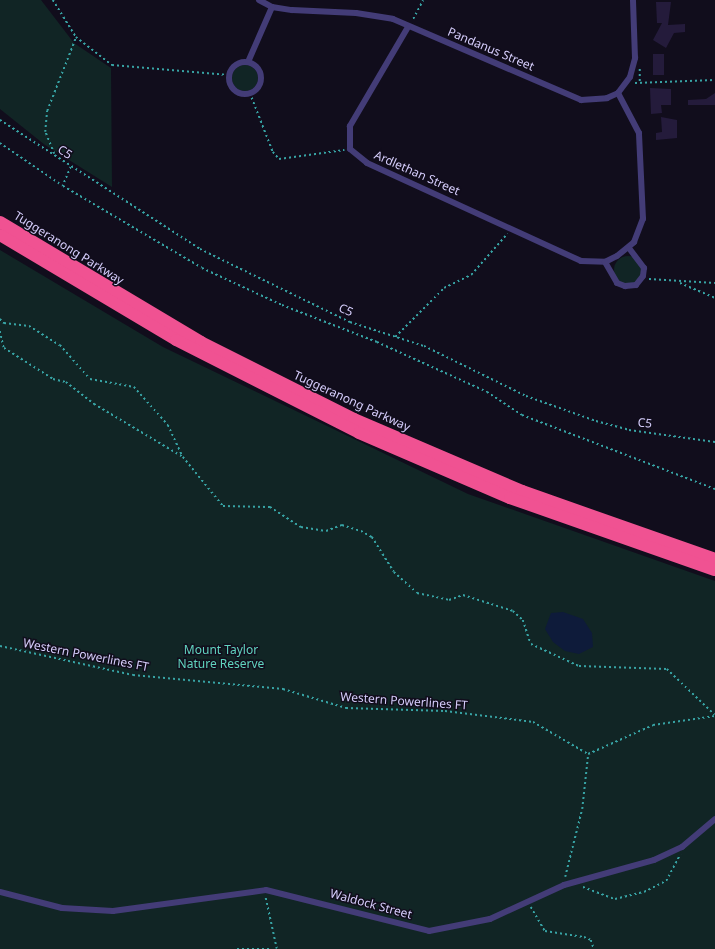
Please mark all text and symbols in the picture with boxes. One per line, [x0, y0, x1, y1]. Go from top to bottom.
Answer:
street label: Pandanus Street [446, 24, 536, 74]
street label: C5 [55, 142, 75, 162]
street label: Ardlethan Street [372, 148, 462, 198]
street label: Tuggeranong Parkway [11, 208, 127, 288]
street label: C5 [336, 300, 356, 320]
street label: Tuggeranong Parkway [292, 368, 412, 434]
street label: C5 [637, 415, 653, 431]
street label: Western Powerlines FT [22, 636, 150, 674]
park label: Mount Taylor Nature Reserve [178, 643, 264, 671]
street label: Western Powerlines FT [340, 689, 468, 713]
street label: Waldock Street [328, 886, 414, 922]

